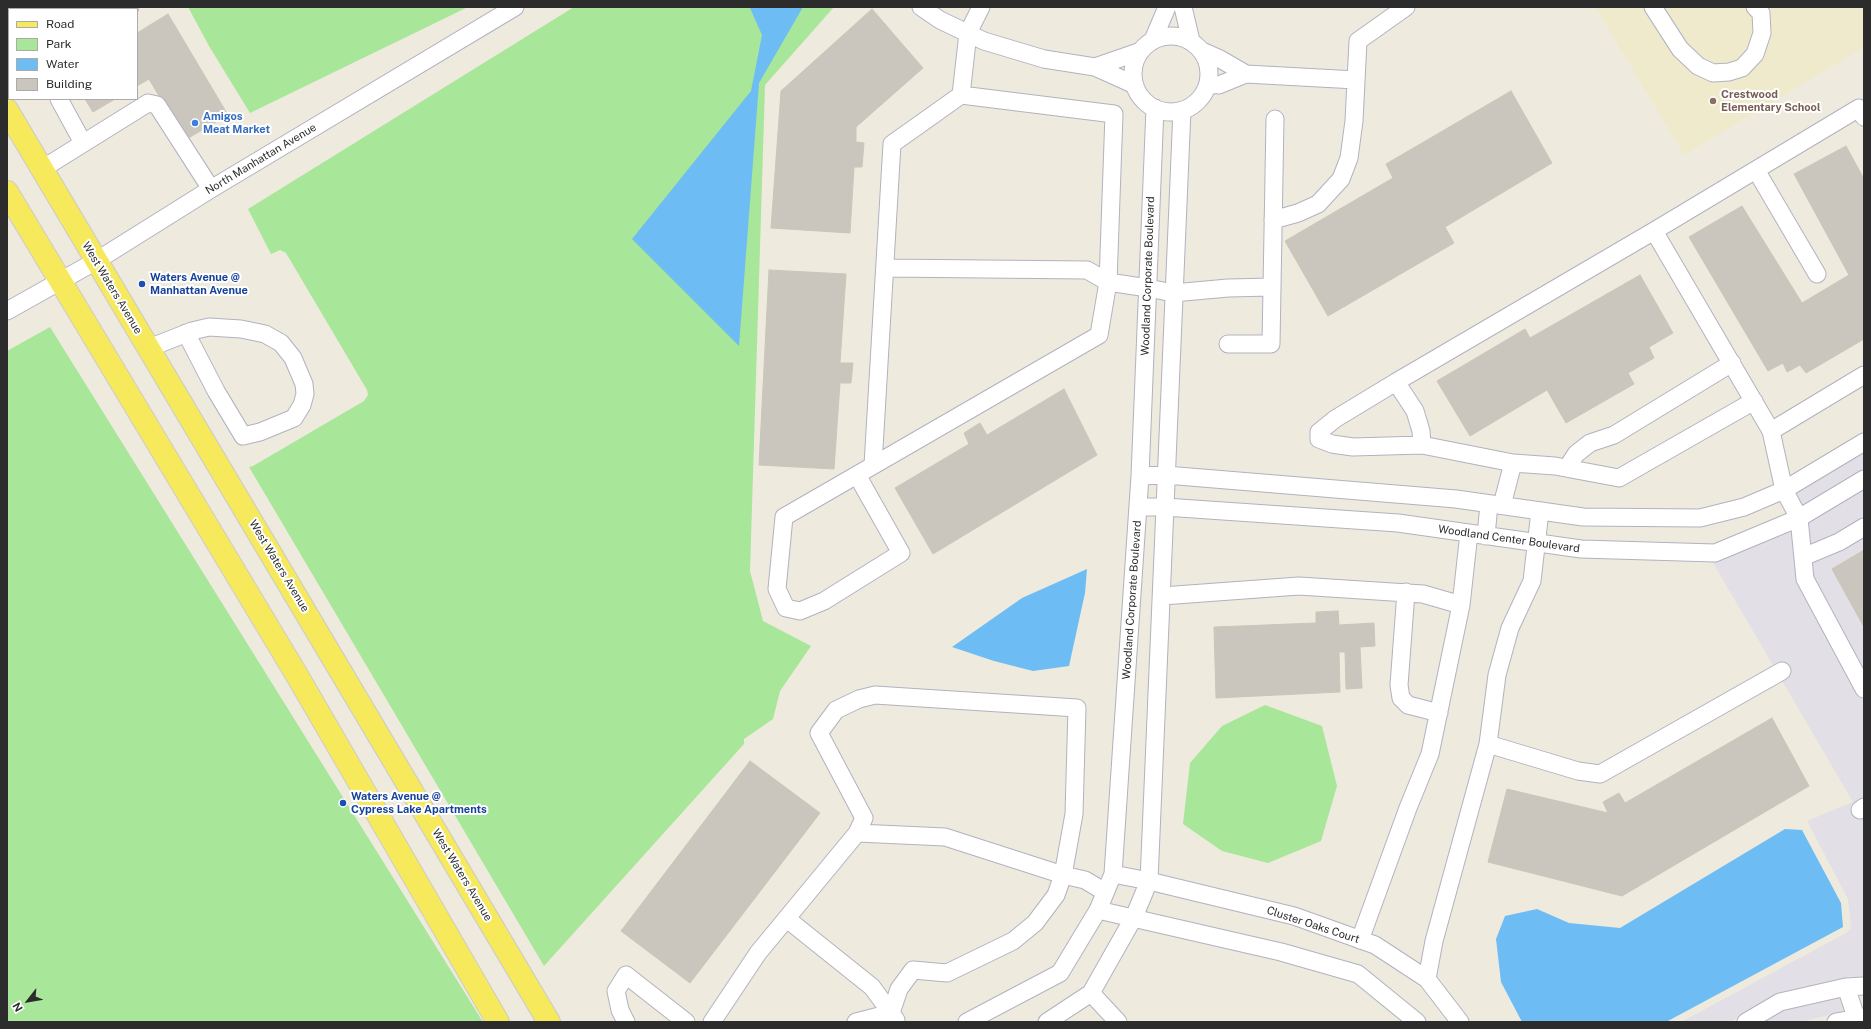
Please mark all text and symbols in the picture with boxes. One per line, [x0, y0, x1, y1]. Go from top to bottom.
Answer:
legend [8, 8, 138, 100]
text: Road [46, 17, 74, 31]
text: Park [46, 37, 72, 51]
text: Water [46, 57, 79, 71]
text: Building [46, 77, 92, 91]
place label: Crestwood Elementary School [1721, 88, 1821, 114]
marker: Crestwood Elementary School [1708, 96, 1718, 106]
place label: Amigos Meat Market [203, 110, 270, 136]
marker: Amigos Meat Market [190, 118, 200, 128]
street label: North Manhattan Avenue [203, 121, 319, 197]
street label: Woodland Corporate Boulevard [1139, 196, 1157, 356]
street label: West Waters Avenue [79, 240, 145, 336]
place label: Waters Avenue @ Manhattan Avenue [150, 271, 248, 297]
marker: Waters Avenue @ Manhattan Avenue [137, 279, 147, 289]
street label: West Waters Avenue [246, 518, 312, 614]
street label: Woodland Corporate Boulevard [1120, 520, 1144, 680]
street label: Woodland Center Boulevard [1437, 523, 1581, 555]
place label: Waters Avenue @ Cypress Lake Apartments [351, 790, 487, 816]
marker: Waters Avenue @ Cypress Lake Apartments [338, 798, 348, 808]
street label: West Waters Avenue [429, 827, 495, 923]
street label: Cluster Oaks Court [1265, 904, 1361, 946]
north arrow [8, 981, 48, 1021]
text: N [10, 1000, 25, 1014]

